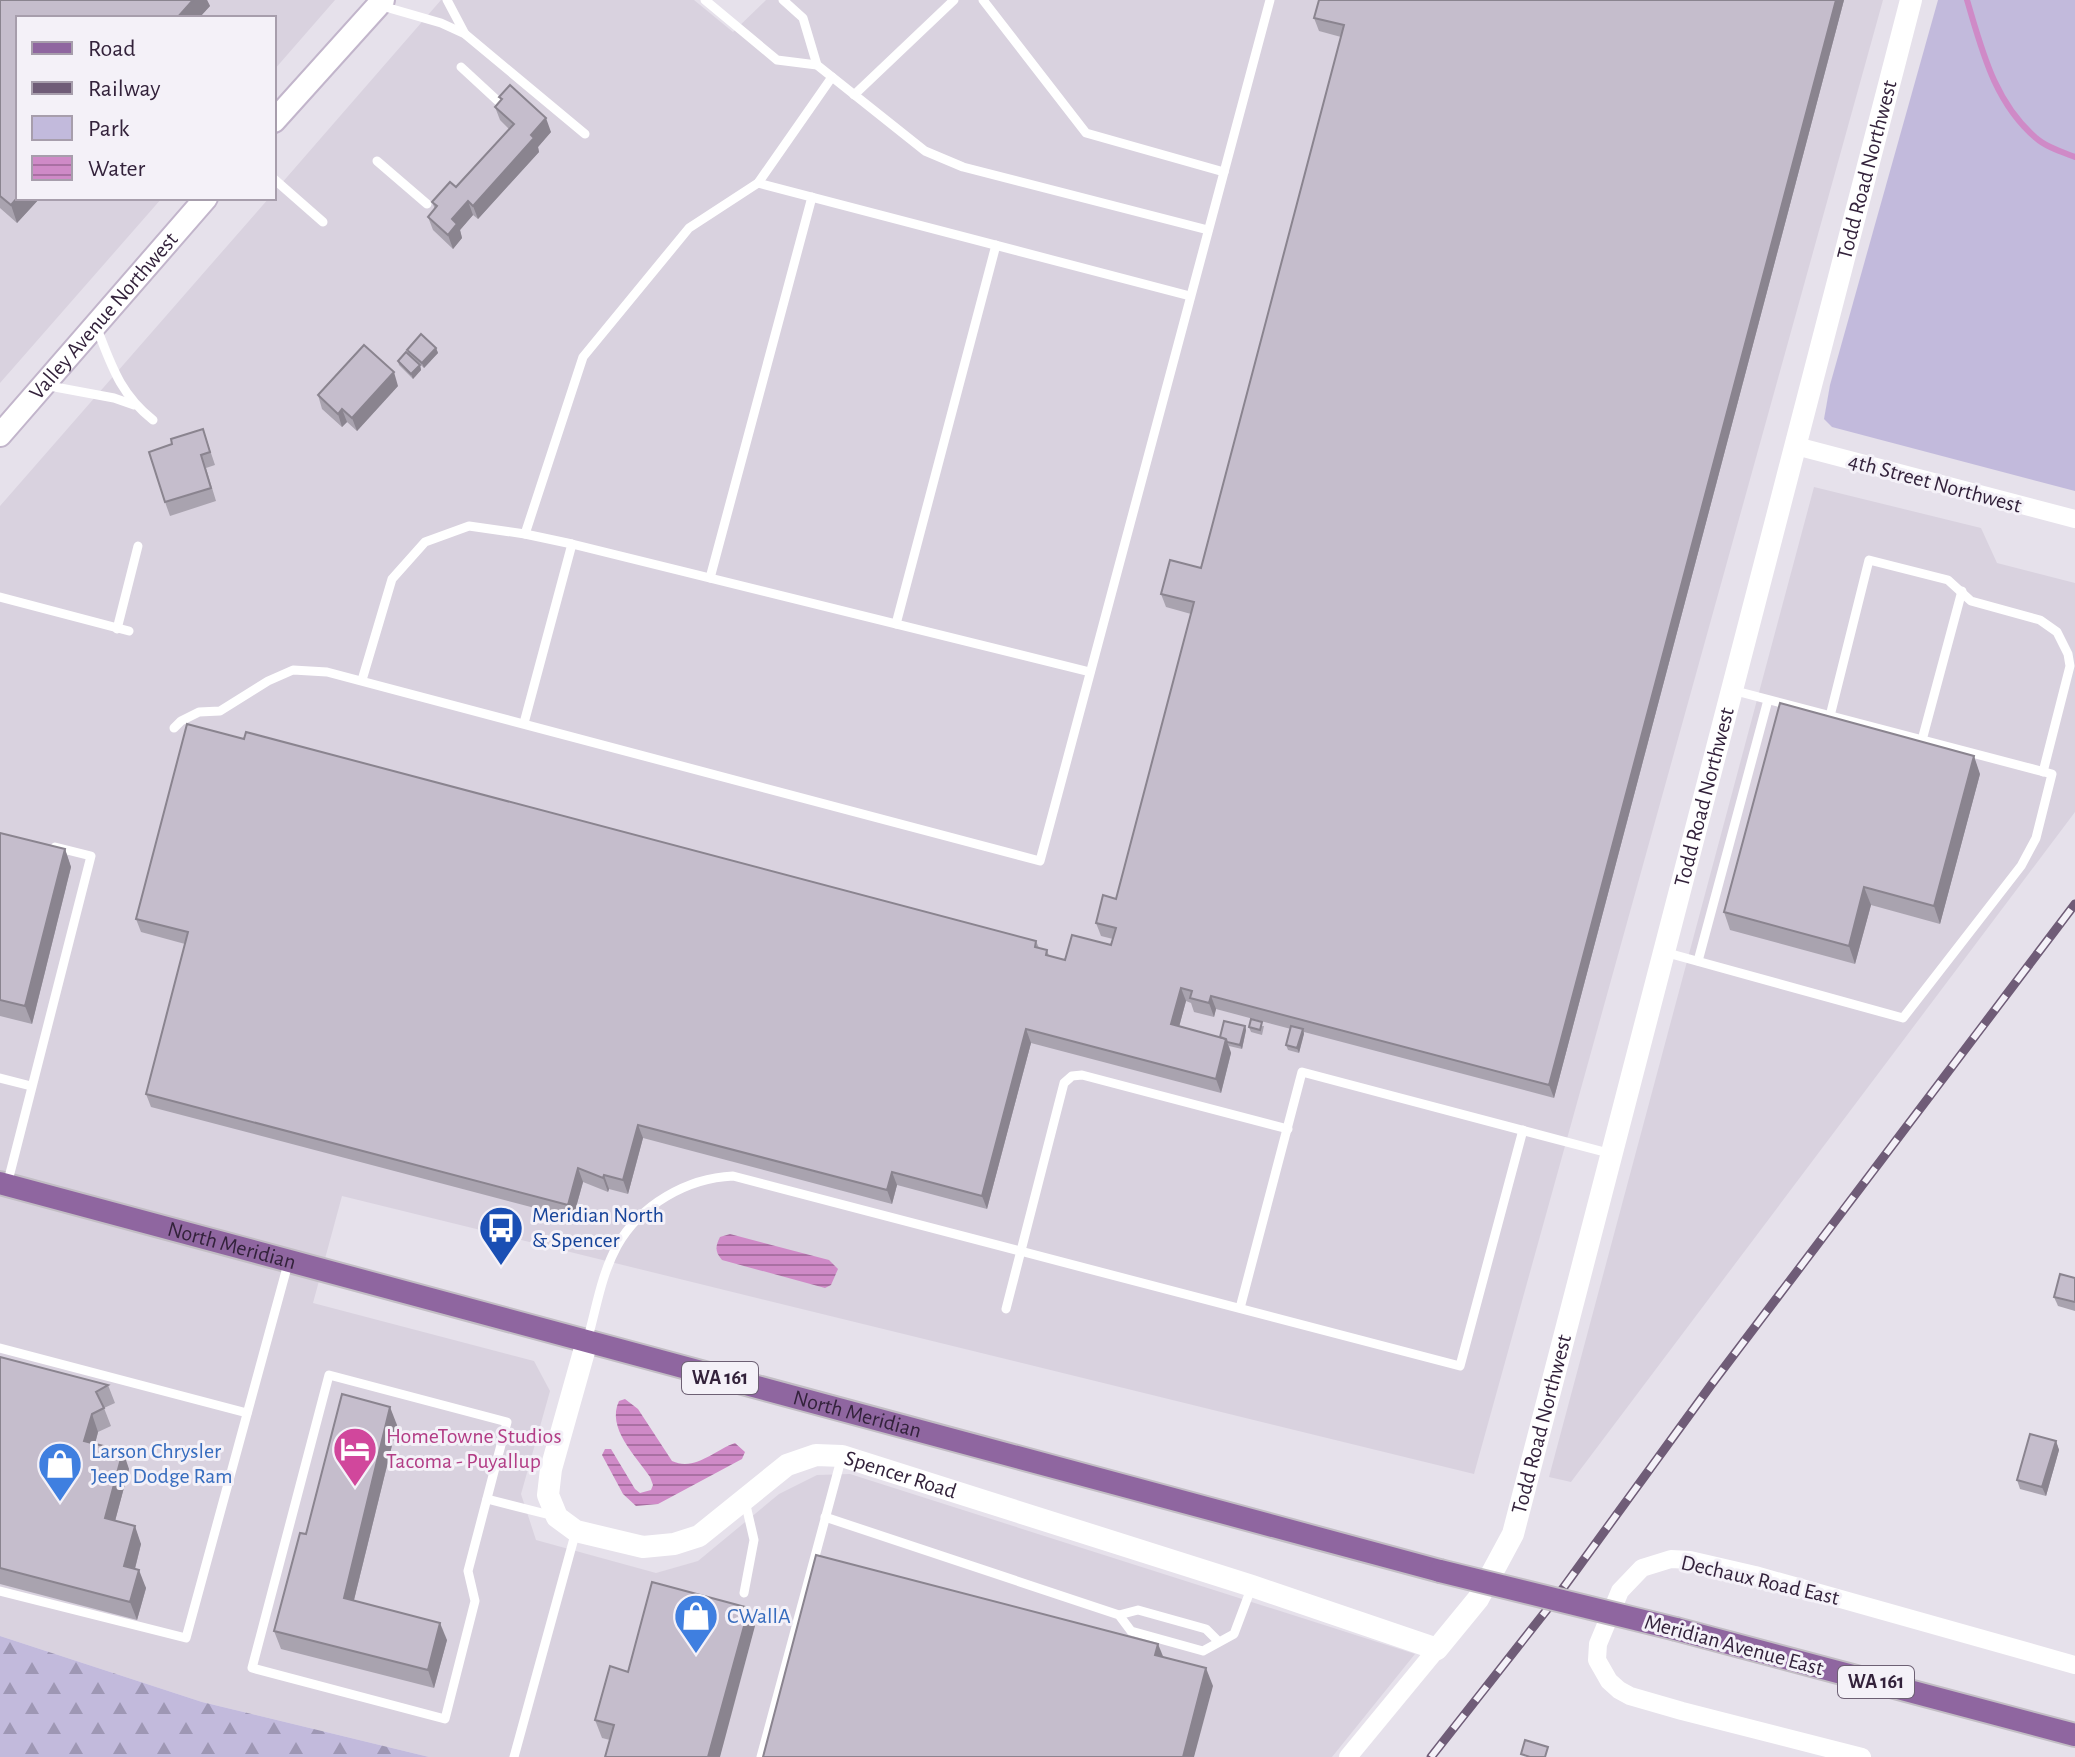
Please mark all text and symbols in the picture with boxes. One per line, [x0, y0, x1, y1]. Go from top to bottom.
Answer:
legend [16, 16, 276, 200]
text: Road [88, 37, 136, 61]
text: Railway [88, 77, 160, 101]
street label: Todd Road Northwest [1833, 78, 1901, 262]
text: Park [88, 117, 129, 141]
text: Water [88, 157, 146, 181]
street label: Valley Avenue Northwest [25, 228, 182, 404]
street label: 4th Street Northwest [1846, 449, 2024, 517]
street label: Todd Road Northwest [1670, 705, 1738, 889]
bus stop icon: Meridian North & Spencer [477, 1204, 525, 1267]
place label: Meridian North & Spencer [532, 1204, 664, 1251]
street label: North Meridian [165, 1218, 298, 1273]
street label: Todd Road Northwest [1508, 1332, 1575, 1516]
road number: WA 161 [682, 1362, 758, 1394]
street label: North Meridian [791, 1386, 924, 1442]
hotel icon: HomeTowne Studios Tacoma - Puyallup [331, 1425, 379, 1488]
place label: HomeTowne Studios Tacoma - Puyallup [386, 1425, 562, 1472]
shop icon: Larson Chrysler Jeep Dodge Ram [36, 1440, 84, 1503]
place label: Larson Chrysler Jeep Dodge Ram [91, 1440, 233, 1487]
street label: Spencer Road [842, 1447, 959, 1503]
street label: Dechaux Road East [1679, 1551, 1841, 1609]
shop icon: CWallA [672, 1592, 720, 1655]
place label: CWallA [727, 1605, 791, 1627]
street label: Meridian Avenue East [1642, 1611, 1826, 1679]
road number: WA 161 [1838, 1666, 1914, 1698]

